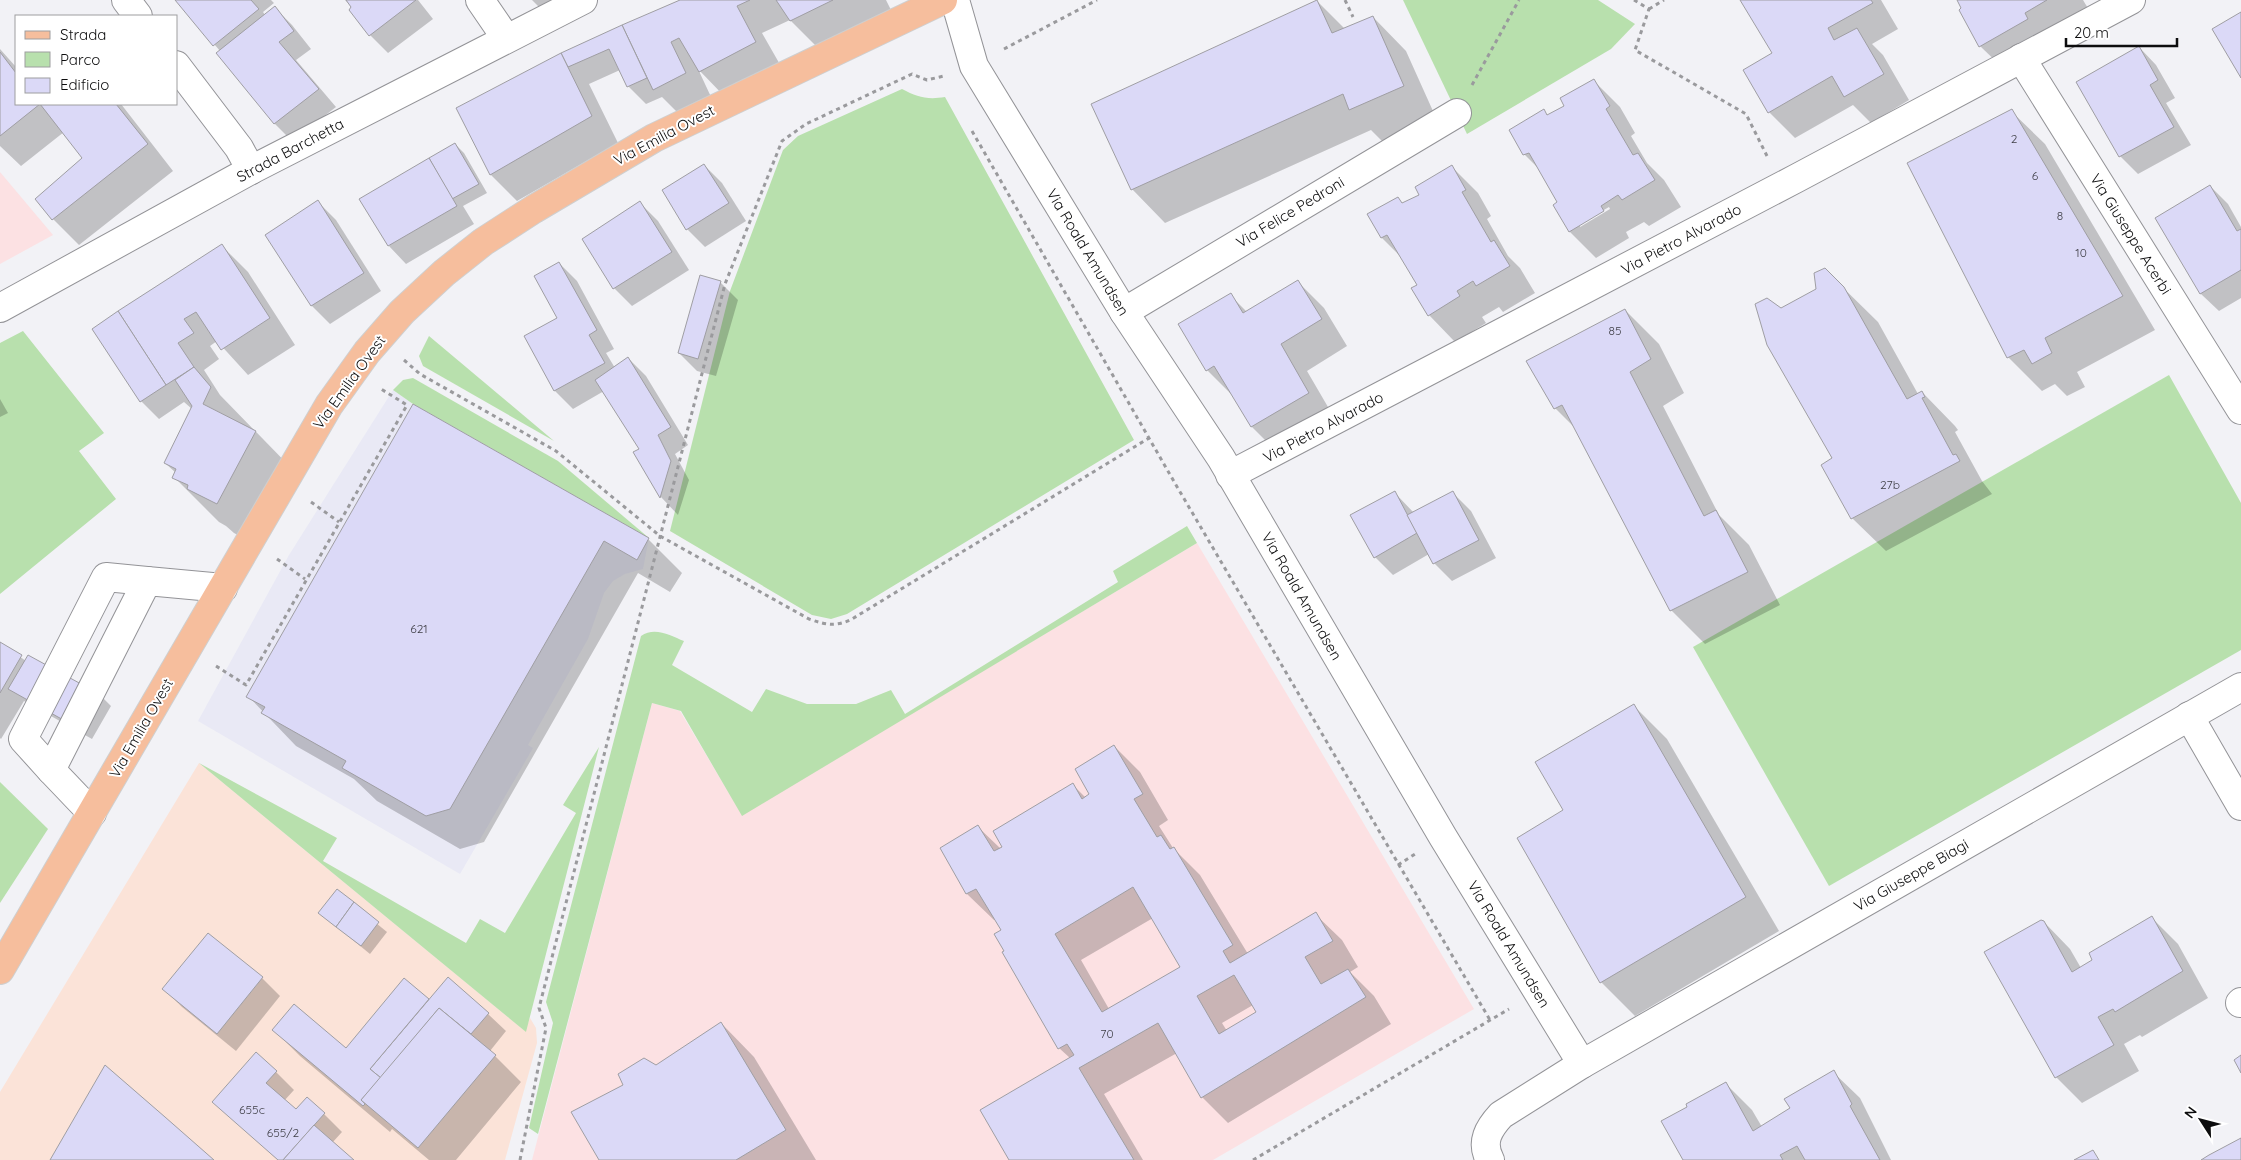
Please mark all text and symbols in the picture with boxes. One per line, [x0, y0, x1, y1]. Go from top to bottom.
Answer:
legend [15, 15, 178, 105]
scale bar [2066, 15, 2177, 47]
text: 20 m [2074, 23, 2109, 42]
text: Strada [60, 25, 106, 44]
text: Parco [60, 50, 100, 69]
text: Edificio [60, 75, 109, 94]
street label: Via Emilia Ovest [610, 100, 718, 170]
street label: Strada Barchetta [233, 114, 347, 186]
house number: 2 [2011, 131, 2018, 146]
house number: 6 [2032, 168, 2039, 183]
street label: Via Giuseppe Acerbi [2086, 170, 2176, 298]
street label: Via Felice Pedroni [1232, 172, 1348, 252]
street label: Via Roald Amundsen [1043, 185, 1133, 319]
street label: Via Pietro Alvarado [1618, 199, 1744, 279]
house number: 8 [2057, 208, 2063, 223]
house number: 10 [2075, 245, 2087, 260]
house number: 85 [1608, 323, 1622, 338]
street label: Via Emilia Ovest [309, 331, 389, 433]
street label: Via Pietro Alvarado [1260, 387, 1386, 467]
house number: 27b [1880, 477, 1900, 492]
street label: Via Roald Amundsen [1258, 529, 1346, 663]
house number: 621 [410, 621, 428, 636]
street label: Via Emilia Ovest [105, 675, 177, 781]
street label: Via Giuseppe Biagi [1850, 834, 1972, 916]
street label: Via Roald Amundsen [1464, 877, 1554, 1011]
house number: 70 [1100, 1026, 1114, 1041]
north arrow [2176, 1095, 2226, 1145]
house number: 655c [239, 1102, 265, 1117]
text: N [2180, 1103, 2201, 1122]
house number: 655/2 [267, 1125, 300, 1140]

